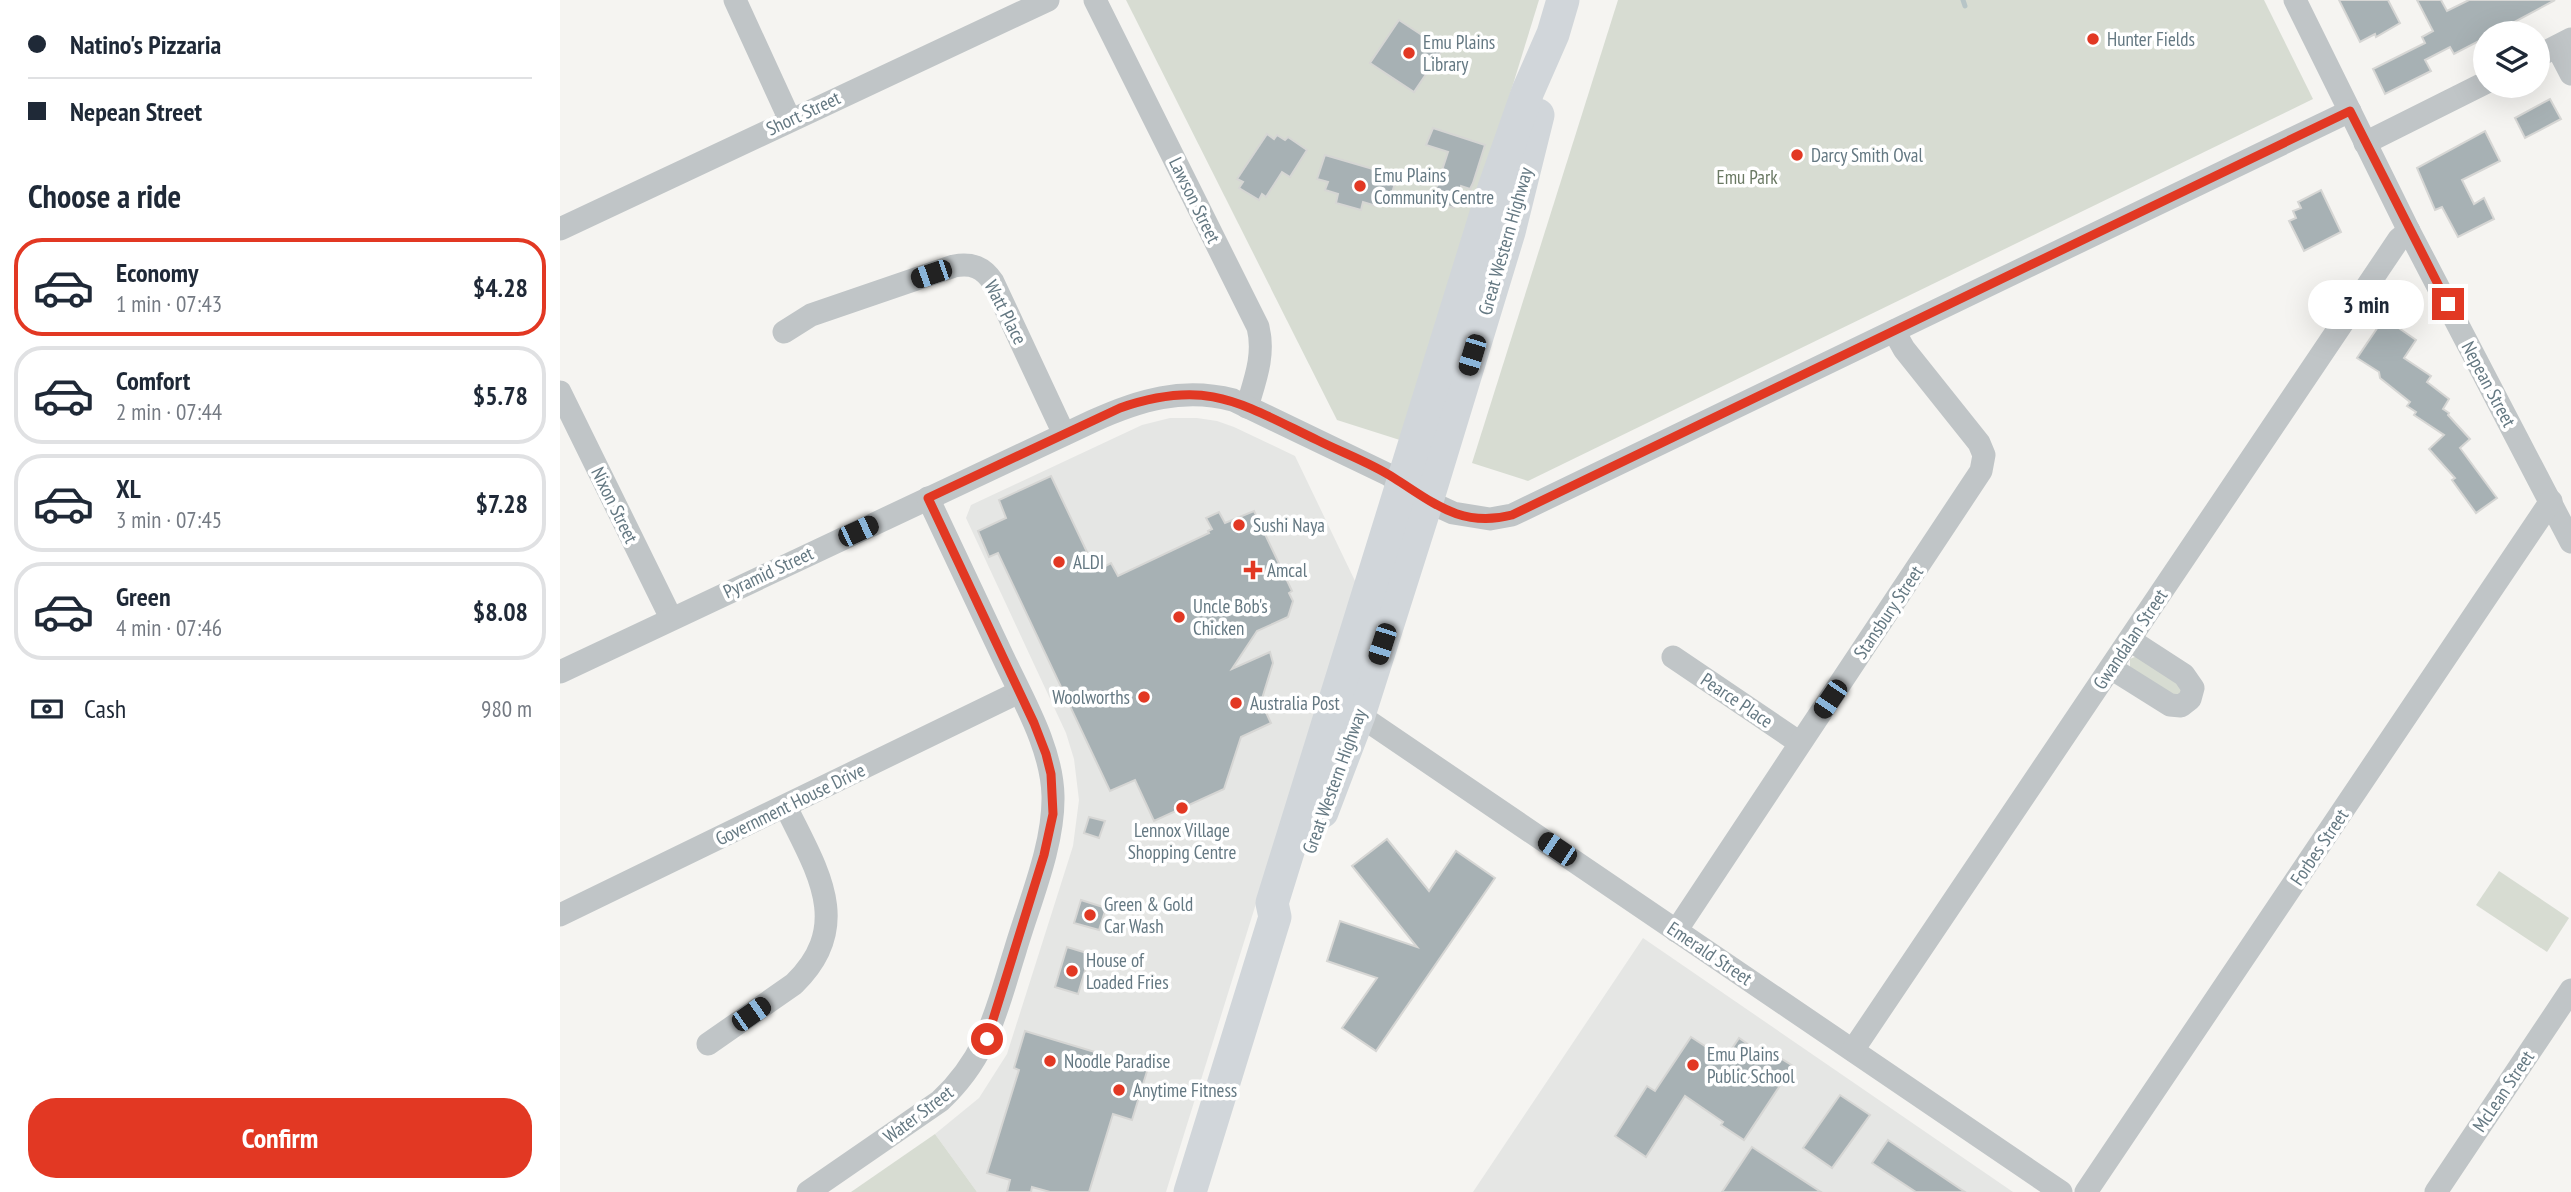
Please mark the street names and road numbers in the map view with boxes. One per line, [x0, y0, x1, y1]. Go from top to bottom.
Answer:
street label: Short Street [762, 85, 845, 141]
street label: Lawson Street [1164, 153, 1226, 248]
street label: Great Western Highway [1472, 164, 1538, 318]
street label: Watt Place [980, 276, 1032, 348]
street label: Nepean Street [2456, 337, 2522, 432]
street label: Nixon Street [586, 463, 644, 548]
street label: Pyramid Street [719, 540, 818, 603]
street label: Stansbury Street [1848, 560, 1928, 663]
street label: Gwandalan Street [2088, 584, 2173, 694]
street label: Pearce Place [1696, 667, 1778, 733]
street label: Great Western Highway [1297, 704, 1372, 857]
street label: Government House Drive [711, 757, 869, 851]
street label: Forbes Street [2285, 804, 2354, 890]
street label: Emerald Street [1663, 916, 1758, 991]
street label: McLean Street [2467, 1045, 2539, 1136]
street label: Water Street [878, 1080, 958, 1148]

